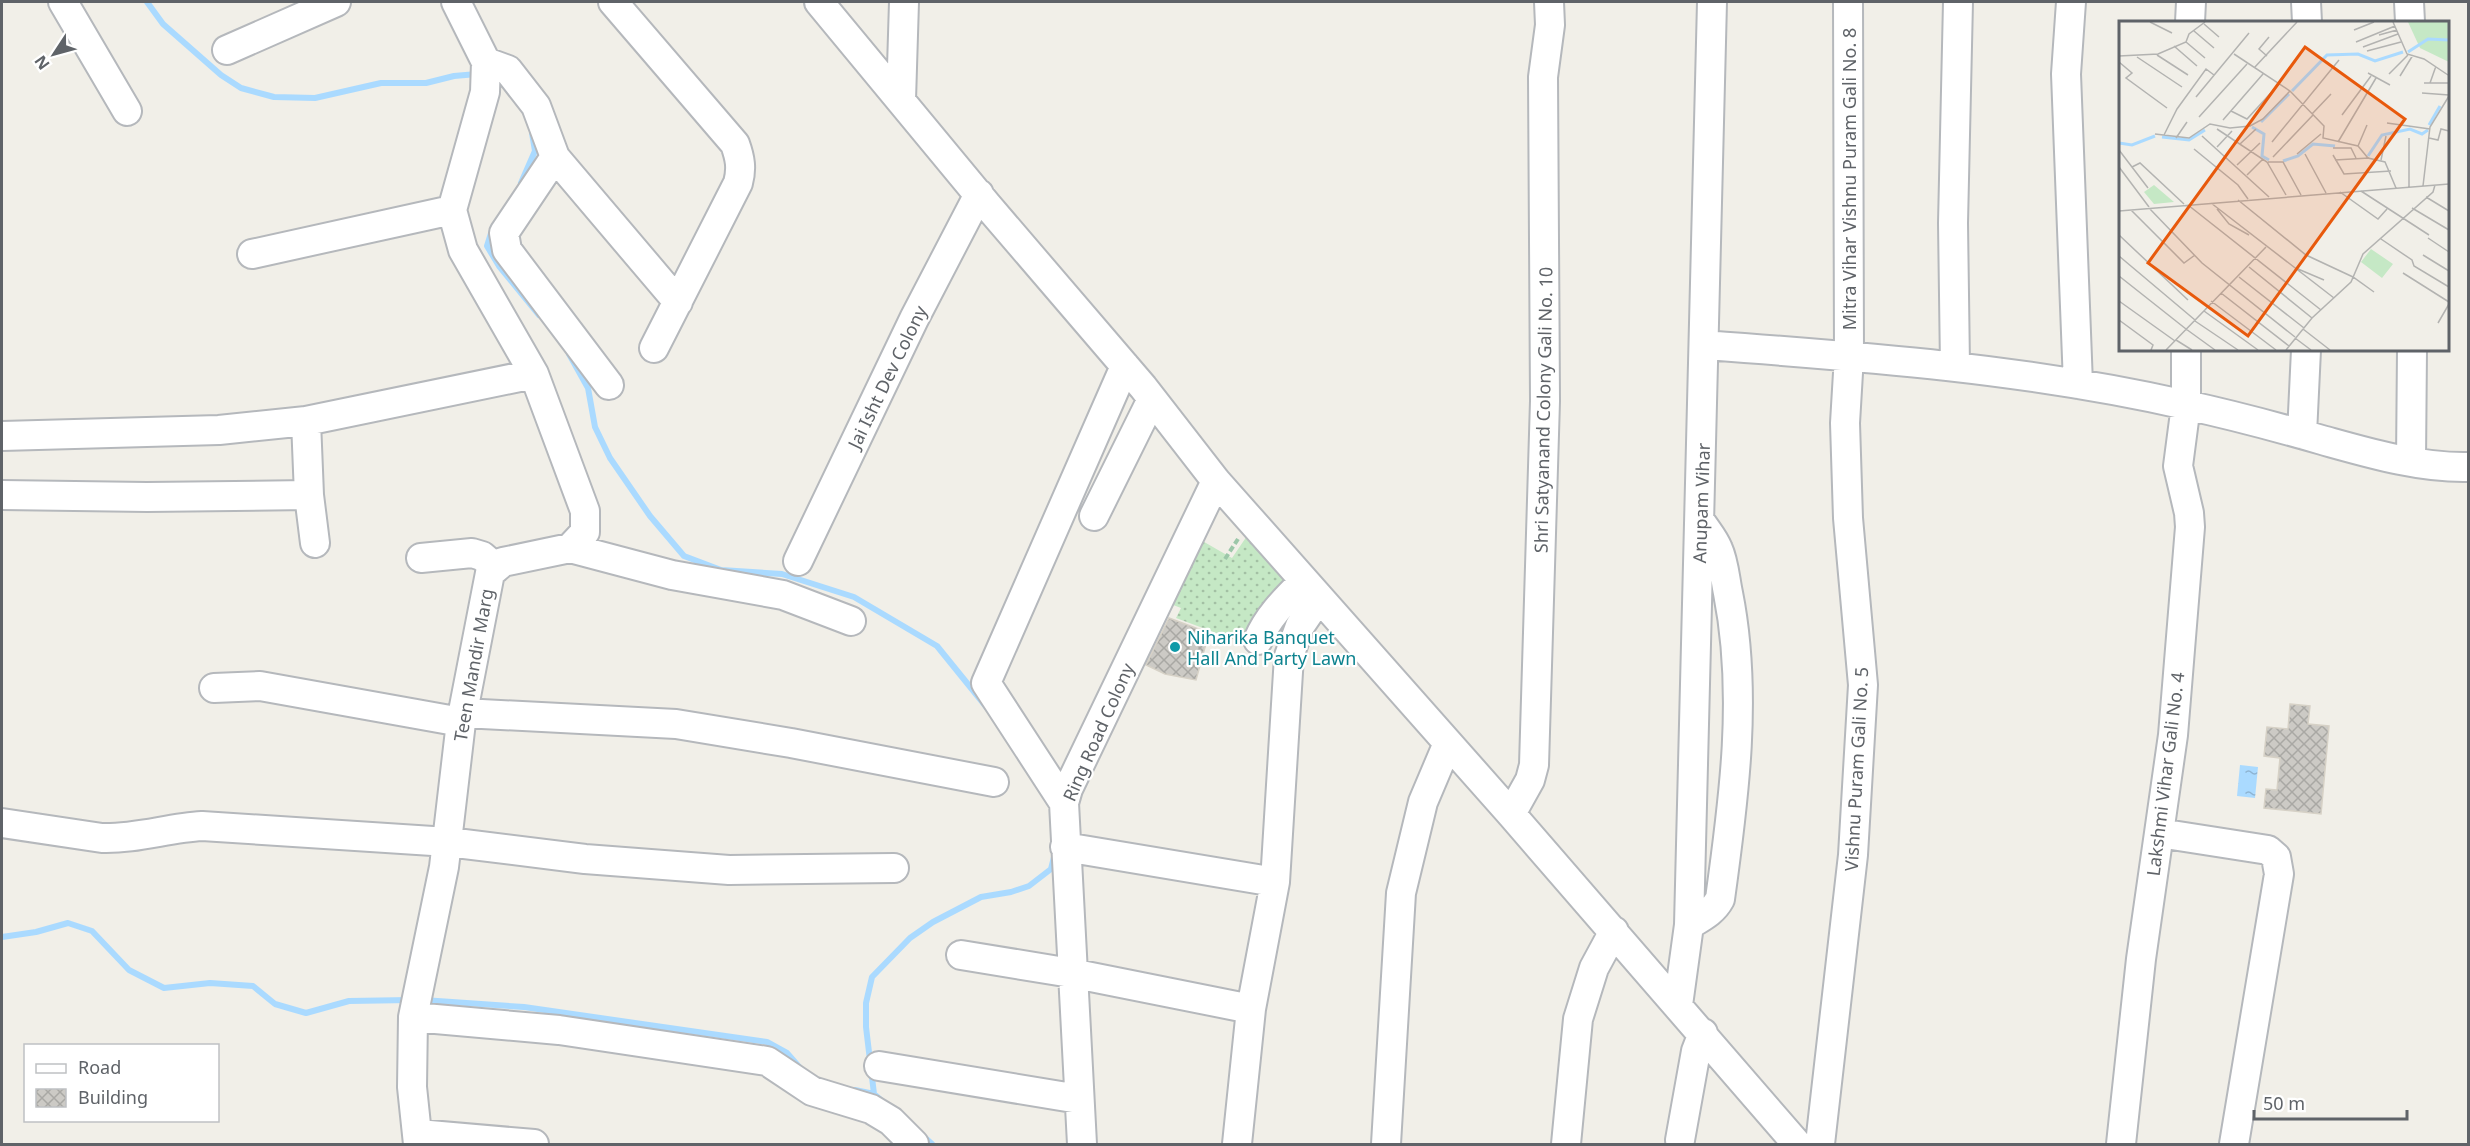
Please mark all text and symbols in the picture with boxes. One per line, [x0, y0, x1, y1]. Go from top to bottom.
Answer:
inset map [2119, 21, 2449, 351]
north arrow [24, 24, 84, 84]
street label: Mitra Vihar Vishnu Puram Gali No. 8 [1837, 28, 1861, 330]
text: N [29, 51, 55, 75]
street label: Shri Satyanand Colony Gali No. 10 [1529, 267, 1557, 553]
street label: Jai Isht Dev Colony [841, 301, 932, 454]
street label: Anupam Vihar [1687, 442, 1715, 564]
street label: Teen Mandir Marg [448, 587, 498, 743]
place label: Niharika Banquet Hall And Party Lawn [1187, 625, 1356, 670]
marker: Niharika Banquet Hall And Party Lawn [1168, 640, 1182, 654]
street label: Ring Road Colony [1057, 658, 1140, 805]
street label: Vishnu Puram Gali No. 5 [1839, 666, 1873, 872]
street label: Lakshmi Vihar Gali No. 4 [2141, 671, 2189, 877]
legend [24, 1044, 219, 1122]
text: Road [78, 1055, 121, 1079]
scale bar [2254, 1083, 2407, 1121]
text: Building [78, 1085, 148, 1109]
text: 50 m [2263, 1091, 2305, 1115]

